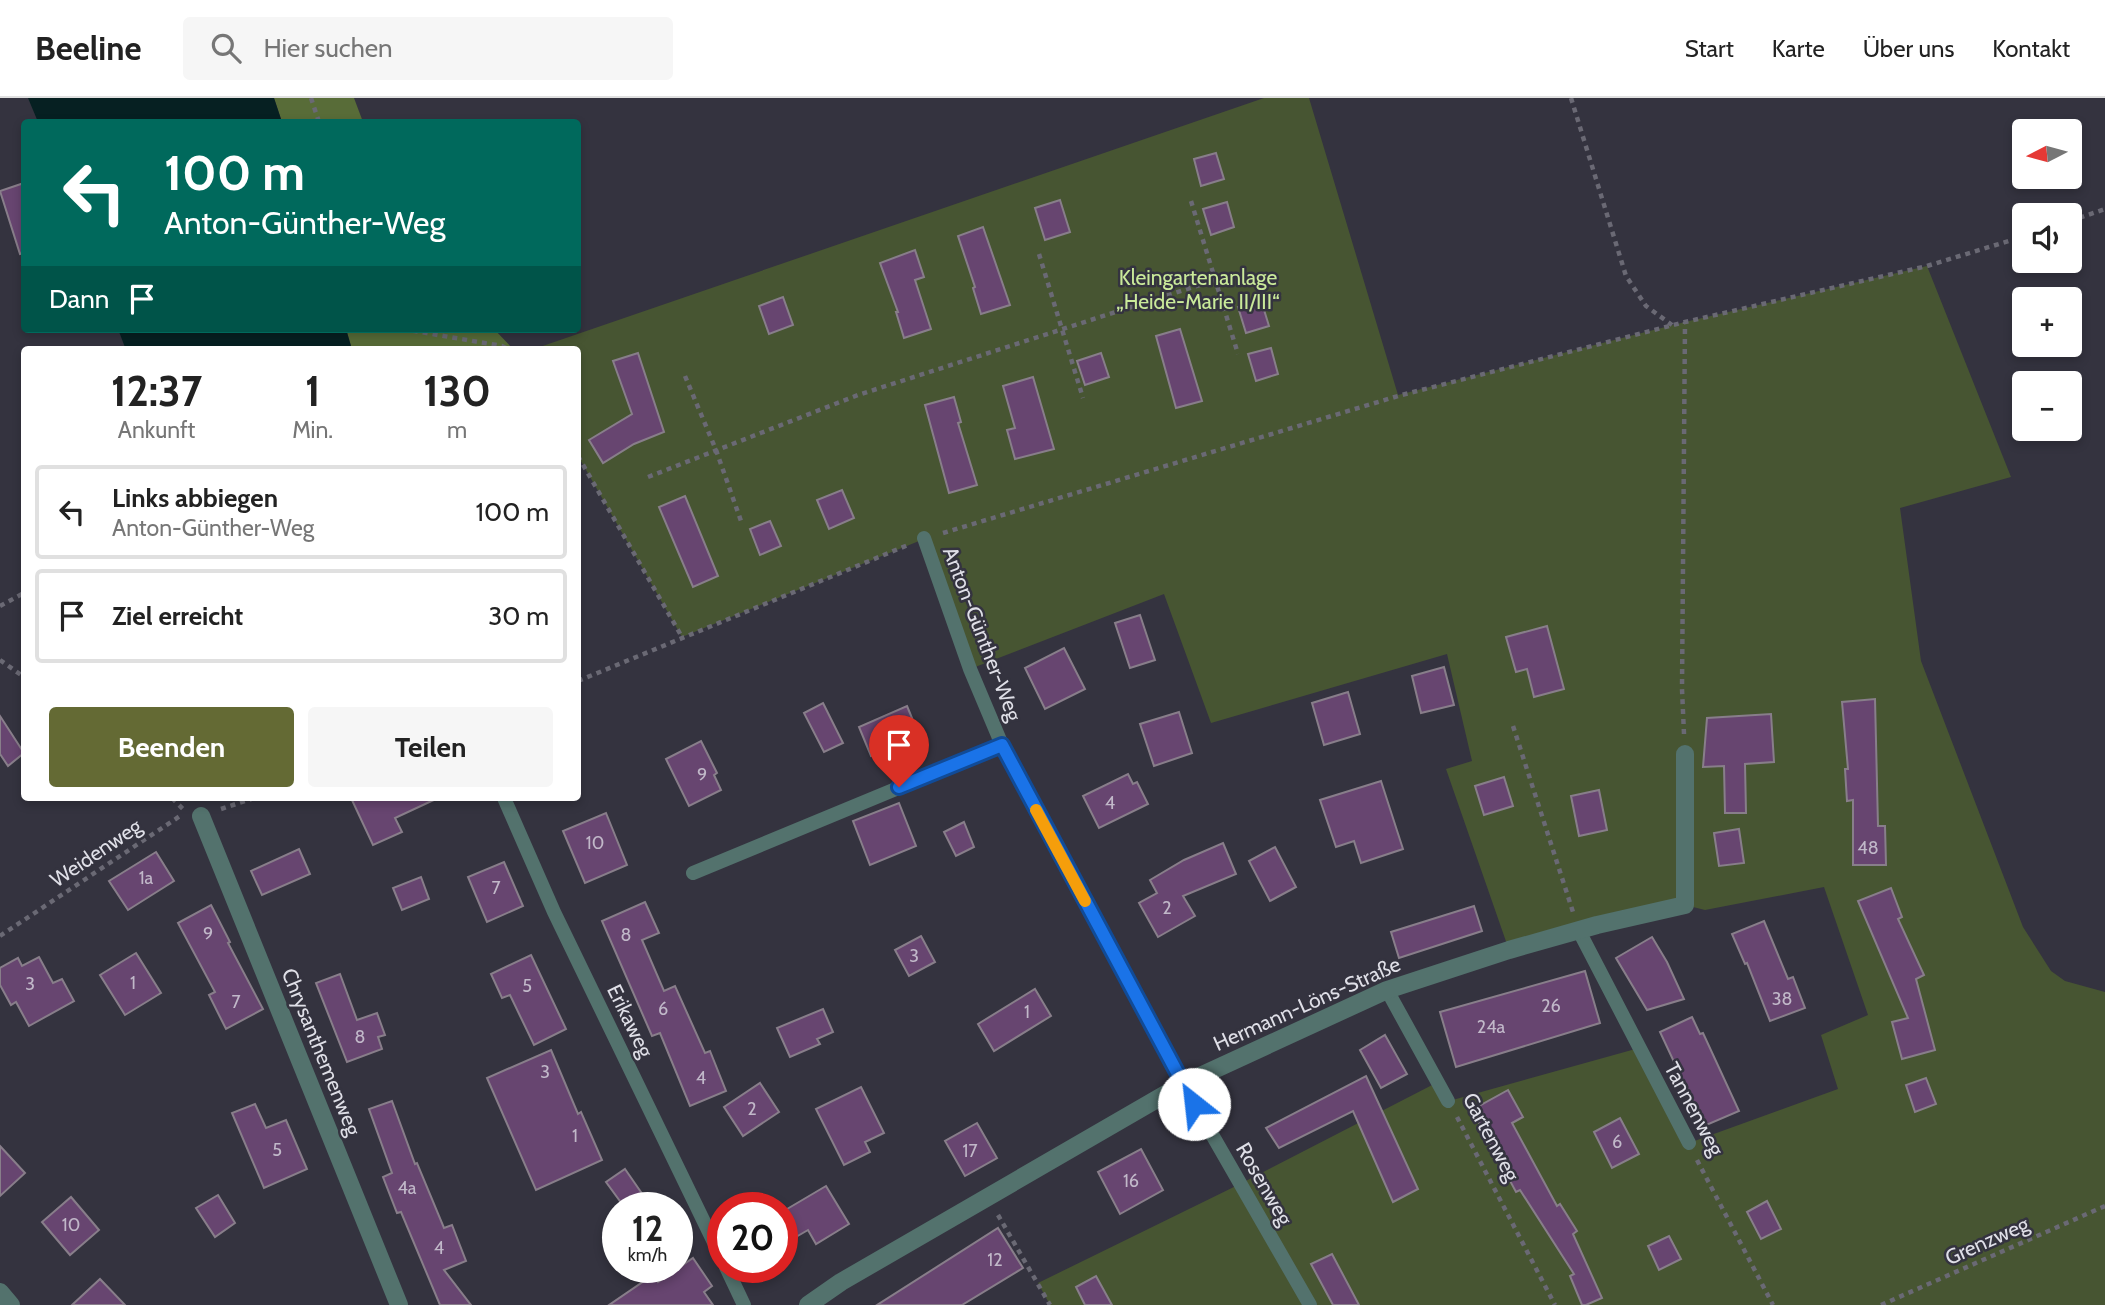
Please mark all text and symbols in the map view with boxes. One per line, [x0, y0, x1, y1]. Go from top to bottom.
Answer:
search box [183, 17, 673, 80]
text: Beeline [35, 28, 141, 68]
icon: search [207, 29, 245, 67]
text: Hier suchen [263, 32, 393, 64]
text: Start [1685, 34, 1734, 63]
text: Karte [1772, 34, 1825, 63]
text: Über uns [1863, 34, 1954, 63]
text: Kontakt [1992, 34, 2070, 63]
north arrow [2012, 119, 2082, 189]
map controls [2012, 119, 2082, 441]
text: 100 m [164, 143, 305, 202]
icon: left [49, 147, 140, 238]
text: Anton-Günther-Weg [164, 203, 445, 242]
button: sound [2012, 203, 2082, 273]
park label: Kleingartenanlage „Heide-Marie II/III“ [1117, 265, 1279, 314]
icon: arrive [123, 280, 161, 318]
text: Dann [49, 283, 109, 315]
button: + [2012, 287, 2082, 357]
text: 12:37 [111, 365, 202, 417]
text: 1 [305, 365, 320, 417]
text: 130 [423, 365, 491, 417]
button: − [2012, 371, 2082, 441]
text: Ankunft [118, 416, 195, 444]
text: Min. [292, 416, 333, 444]
text: m [447, 416, 467, 444]
text: Links abbiegen [112, 482, 278, 514]
icon: left [53, 493, 91, 531]
text: 100 m [476, 496, 549, 528]
text: Anton-Günther-Weg [112, 514, 314, 542]
street label: Anton-Günther-Weg [938, 543, 1027, 725]
icon: arrive [53, 597, 91, 635]
text: Ziel erreicht [112, 600, 243, 632]
text: 30 m [488, 600, 549, 632]
button: Beenden [49, 707, 294, 787]
button: Teilen [308, 707, 553, 787]
pin [869, 715, 929, 787]
icon: arrive [880, 726, 918, 764]
house number: 9 [697, 764, 707, 786]
house number: 4 [1105, 792, 1115, 814]
street label: Weidenweg [45, 813, 146, 892]
house number: 10 [586, 832, 604, 854]
house number: 48 [1857, 837, 1879, 859]
house number: 1a [139, 867, 154, 889]
house number: 7 [491, 877, 501, 899]
house number: 2 [1162, 897, 1172, 919]
house number: 9 [203, 923, 213, 945]
house number: 8 [621, 924, 631, 946]
house number: 3 [909, 945, 919, 967]
street label: Hermann-Löns-Straße [1209, 951, 1404, 1056]
street label: Chrysanthemenweg [277, 965, 367, 1140]
house number: 1 [130, 972, 136, 994]
house number: 3 [25, 973, 35, 995]
house number: 5 [522, 975, 532, 997]
street label: Erikaweg [602, 980, 659, 1062]
house number: 38 [1772, 988, 1792, 1010]
house number: 7 [231, 991, 241, 1013]
house number: 26 [1541, 995, 1561, 1017]
house number: 6 [658, 998, 668, 1020]
house number: 1 [1024, 1001, 1030, 1023]
house number: 24a [1477, 1016, 1506, 1038]
house number: 8 [355, 1026, 365, 1048]
street label: Tannenweg [1659, 1058, 1730, 1160]
house number: 3 [540, 1061, 550, 1083]
house number: 4 [696, 1067, 706, 1089]
position arrow [1157, 1067, 1231, 1141]
street label: Gartenweg [1458, 1088, 1525, 1186]
house number: 2 [747, 1098, 757, 1120]
house number: 1 [572, 1125, 578, 1147]
house number: 6 [1612, 1131, 1622, 1153]
street label: Rosenweg [1231, 1138, 1298, 1230]
house number: 5 [272, 1139, 282, 1161]
house number: 17 [963, 1140, 977, 1162]
house number: 16 [1123, 1170, 1139, 1192]
house number: 4a [397, 1177, 417, 1199]
speed limit sign: 20 [707, 1192, 798, 1283]
text: 12 [632, 1207, 663, 1250]
street label: Grenzweg [1941, 1211, 2033, 1270]
house number: 10 [62, 1214, 80, 1236]
house number: 4 [434, 1237, 444, 1259]
text: km/h [628, 1244, 667, 1266]
house number: 12 [987, 1249, 1003, 1271]

